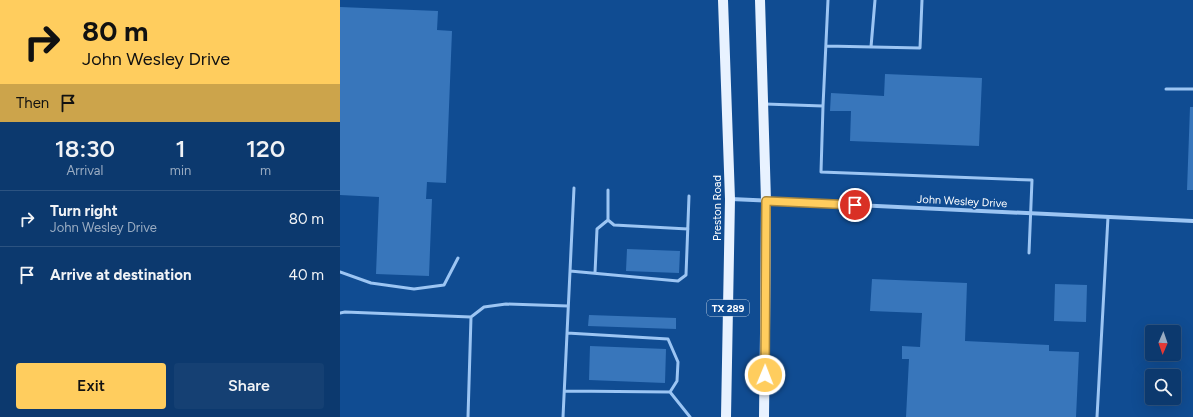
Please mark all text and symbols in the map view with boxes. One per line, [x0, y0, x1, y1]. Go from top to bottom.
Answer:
text: 80 m [82, 14, 148, 48]
icon: right [16, 16, 68, 68]
text: John Wesley Drive [82, 48, 230, 70]
icon: arrive [57, 92, 79, 114]
text: Then [16, 94, 49, 112]
text: 18:30 [55, 134, 115, 163]
text: 1 [175, 134, 186, 163]
text: 120 [246, 134, 285, 163]
text: Arrival [67, 163, 103, 178]
text: min [170, 163, 191, 178]
text: m [260, 163, 271, 178]
street label: Preston Road [711, 175, 724, 241]
pin [838, 188, 872, 222]
street label: John Wesley Drive [916, 193, 1008, 210]
icon: arrive [844, 194, 866, 216]
text: Turn right [50, 202, 118, 220]
icon: right [16, 208, 38, 230]
text: 80 m [289, 210, 324, 228]
text: John Wesley Drive [50, 220, 157, 235]
icon: arrive [16, 264, 38, 286]
text: Arrive at destination [50, 266, 191, 284]
text: 40 m [289, 266, 324, 284]
road number: TX 289 [707, 300, 749, 316]
north arrow [1145, 325, 1181, 361]
map controls [1145, 325, 1181, 405]
position arrow [744, 354, 786, 396]
button: Exit [16, 363, 166, 409]
button: Share [174, 363, 324, 409]
button: search [1145, 369, 1181, 405]

